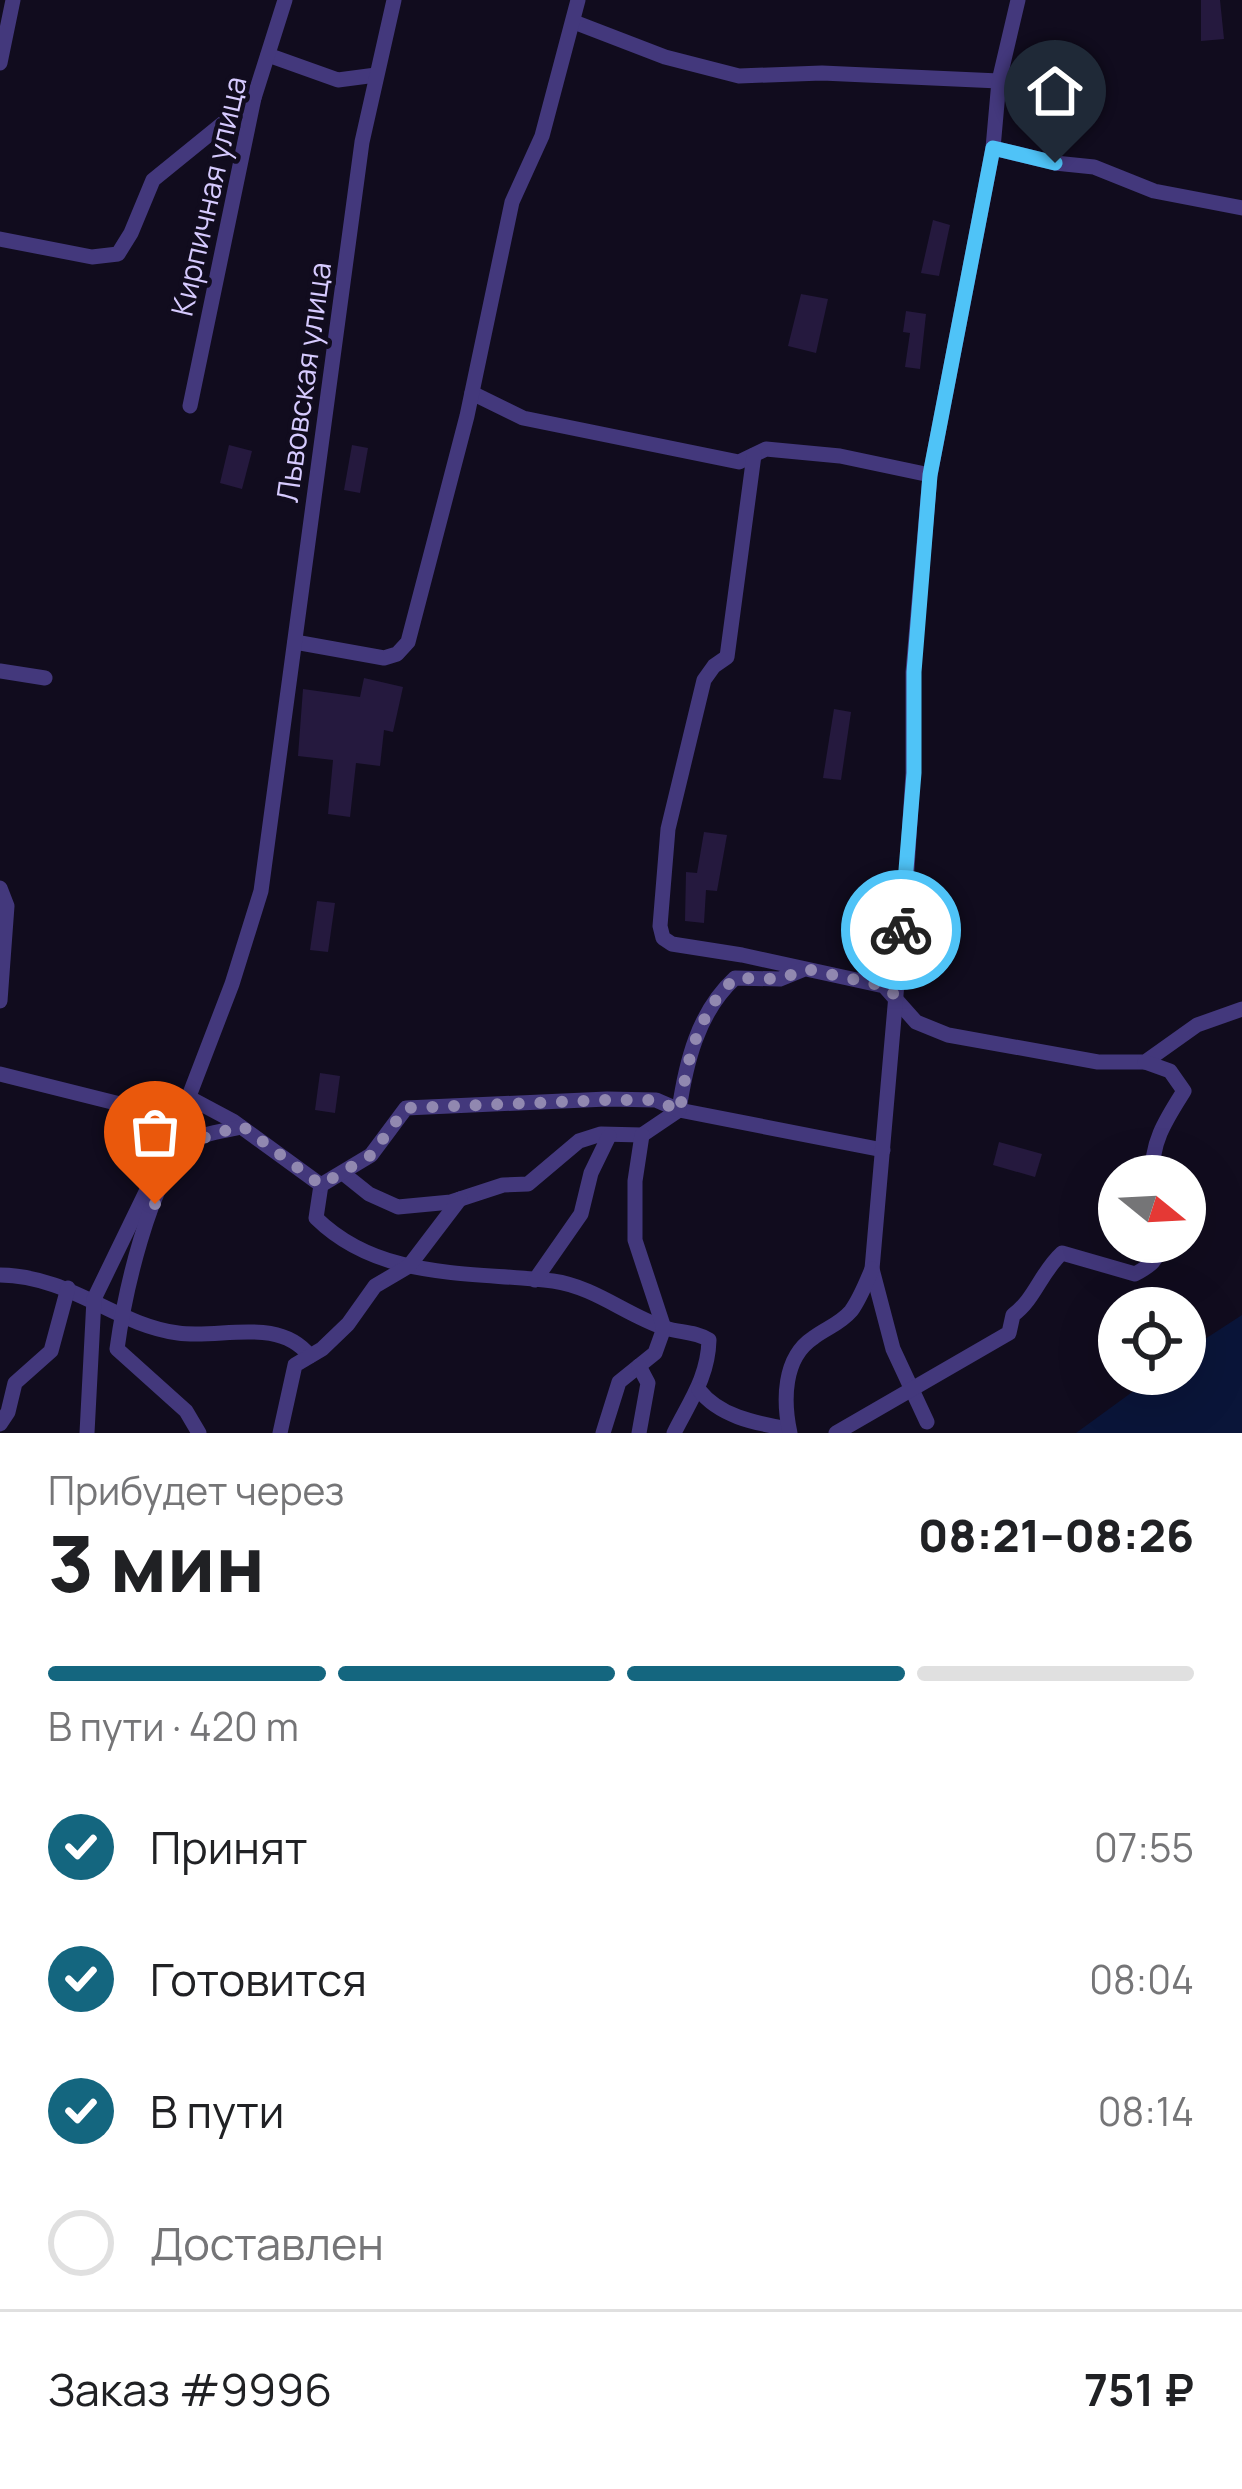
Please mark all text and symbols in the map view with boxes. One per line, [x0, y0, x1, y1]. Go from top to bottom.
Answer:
pin [1004, 40, 1106, 163]
icon: home [1022, 58, 1088, 124]
street label: Кирпичная улица [160, 72, 256, 320]
street label: Львовская улица [266, 259, 340, 505]
courier [841, 870, 961, 990]
icon: bike [868, 897, 934, 963]
pin [104, 1081, 206, 1204]
icon: bag [122, 1099, 188, 1165]
north arrow [1098, 1155, 1206, 1263]
map controls [1098, 1155, 1206, 1395]
button: locate [1098, 1287, 1206, 1395]
text: Прибудет через [48, 1463, 344, 1517]
text: 08:21–08:26 [918, 1504, 1194, 1566]
text: 3 мин [48, 1509, 265, 1615]
text: В пути · 420 m [48, 1699, 299, 1753]
icon: check [48, 1814, 114, 1880]
text: Принят [150, 1816, 308, 1878]
text: 07:55 [1094, 1820, 1194, 1874]
icon: check [48, 1946, 114, 2012]
text: Готовится [150, 1948, 367, 2010]
text: 08:04 [1089, 1952, 1194, 2006]
icon: check [48, 2078, 114, 2144]
text: В пути [150, 2080, 284, 2142]
text: 08:14 [1098, 2084, 1194, 2138]
text: Доставлен [150, 2212, 384, 2274]
text: Заказ #9996 [48, 2358, 332, 2420]
text: 751 ₽ [1084, 2358, 1194, 2420]

